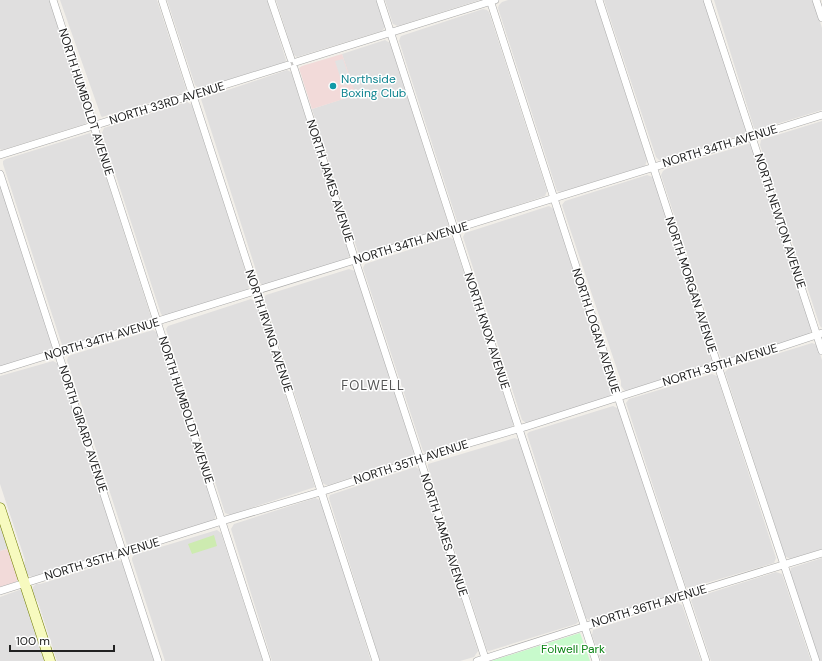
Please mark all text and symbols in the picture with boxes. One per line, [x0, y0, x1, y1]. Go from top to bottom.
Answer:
street label: NORTH HUMBOLDT AVENUE [55, 26, 117, 178]
place label: Northside Boxing Club [341, 71, 406, 101]
street label: NORTH 33RD AVENUE [107, 78, 227, 128]
marker: Northside Boxing Club [328, 81, 338, 91]
street label: NORTH JAMES AVENUE [303, 118, 357, 245]
street label: NORTH 34TH AVENUE [661, 121, 780, 171]
street label: NORTH NEWTON AVENUE [751, 151, 809, 291]
street label: NORTH MORGAN AVENUE [661, 215, 721, 355]
street label: NORTH 34TH AVENUE [352, 218, 471, 268]
street label: NORTH LOGAN AVENUE [568, 266, 624, 396]
street label: NORTH IRVING AVENUE [242, 267, 297, 395]
street label: NORTH KNOX AVENUE [461, 271, 513, 392]
street label: NORTH 34TH AVENUE [43, 314, 162, 364]
street label: NORTH HUMBOLDT AVENUE [155, 334, 217, 486]
street label: NORTH 35TH AVENUE [660, 340, 780, 390]
street label: NORTH GIRARD AVENUE [55, 363, 111, 495]
district label: FOLWELL [341, 377, 405, 394]
street label: NORTH 35TH AVENUE [352, 436, 471, 488]
street label: NORTH JAMES AVENUE [417, 472, 471, 599]
street label: NORTH 35TH AVENUE [42, 534, 162, 584]
street label: NORTH 36TH AVENUE [589, 581, 709, 631]
scale bar [10, 627, 114, 653]
text: 100 m [16, 633, 50, 649]
park label: Folwell Park [541, 641, 605, 657]

